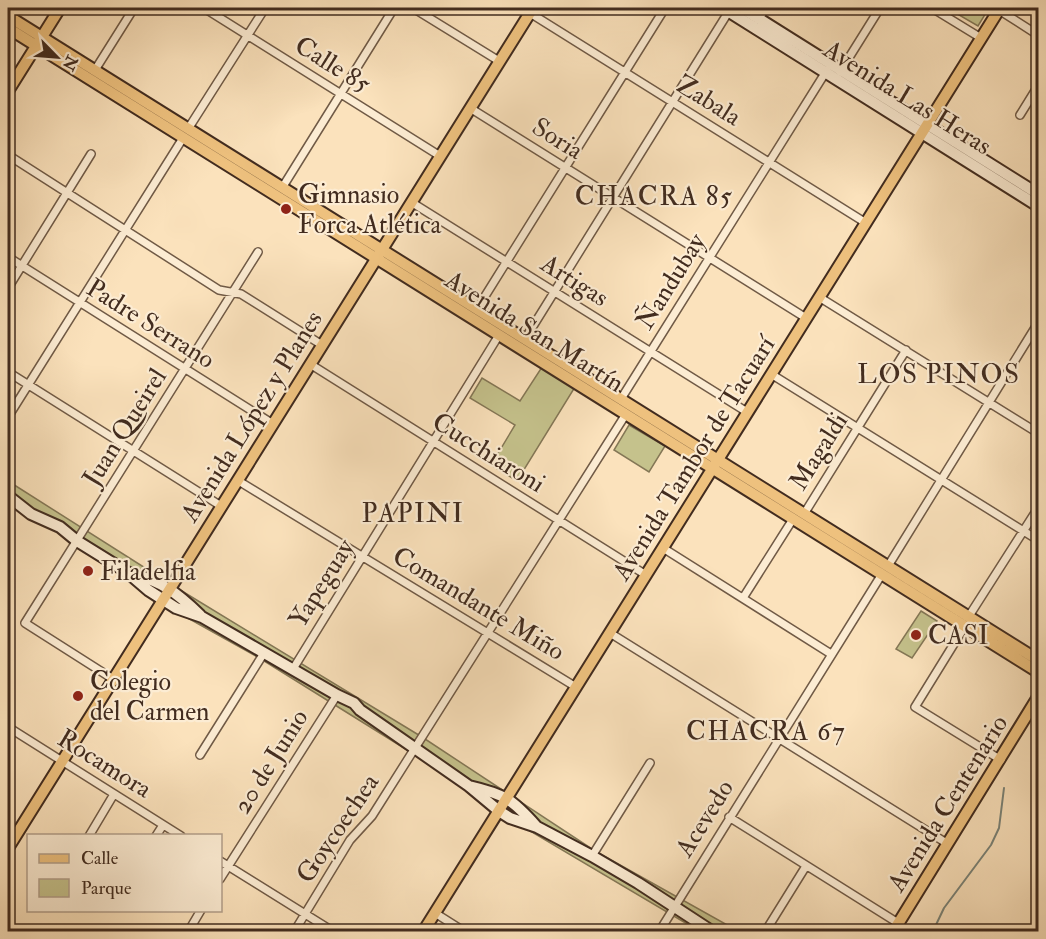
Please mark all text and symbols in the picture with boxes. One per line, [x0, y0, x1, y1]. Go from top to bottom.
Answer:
north arrow [27, 27, 87, 87]
street label: Calle 85 [289, 29, 377, 101]
street label: Avenida Las Heras [817, 33, 997, 162]
text: N [57, 51, 82, 74]
street label: Zabala [670, 68, 747, 133]
street label: Soria [526, 111, 589, 167]
place label: Gimnasio Forca Atlética [298, 179, 442, 241]
district label: CHACRA 85 [575, 180, 733, 213]
marker: Gimnasio Forca Atlética [279, 202, 293, 216]
street label: Ñandubay [627, 226, 713, 336]
street label: Artigas [534, 247, 614, 314]
street label: Avenida San Martín [438, 263, 630, 400]
street label: Padre Serrano [80, 272, 221, 376]
street label: Avenida López y Planes [173, 305, 331, 529]
street label: Avenida Tambor de Tacuarí [605, 329, 783, 587]
district label: LOS PINOS [857, 358, 1021, 391]
street label: Juan Queirel [75, 362, 174, 493]
street label: Cucchiaroni [426, 406, 551, 500]
street label: Magaldi [783, 407, 855, 496]
district label: PAPINI [362, 497, 464, 530]
street label: Yapeguay [282, 533, 363, 634]
street label: Comandante Miño [387, 540, 570, 668]
place label: Filadelfia [100, 556, 196, 588]
marker: Filadelfia [81, 564, 95, 578]
place label: CASI [928, 620, 989, 652]
marker: CASI [909, 628, 923, 642]
place label: Colegio del Carmen [90, 666, 209, 728]
marker: Colegio del Carmen [71, 689, 85, 703]
street label: 20 de Junio [226, 703, 315, 820]
street label: Avenida Centenario [880, 709, 1015, 899]
district label: CHACRA 67 [686, 715, 846, 748]
street label: Rocamora [51, 722, 158, 805]
street label: Goycoechea [290, 768, 386, 889]
street label: Acevedo [668, 774, 741, 864]
legend [27, 834, 222, 912]
text: Calle [81, 847, 119, 870]
text: Parque [81, 877, 132, 900]

